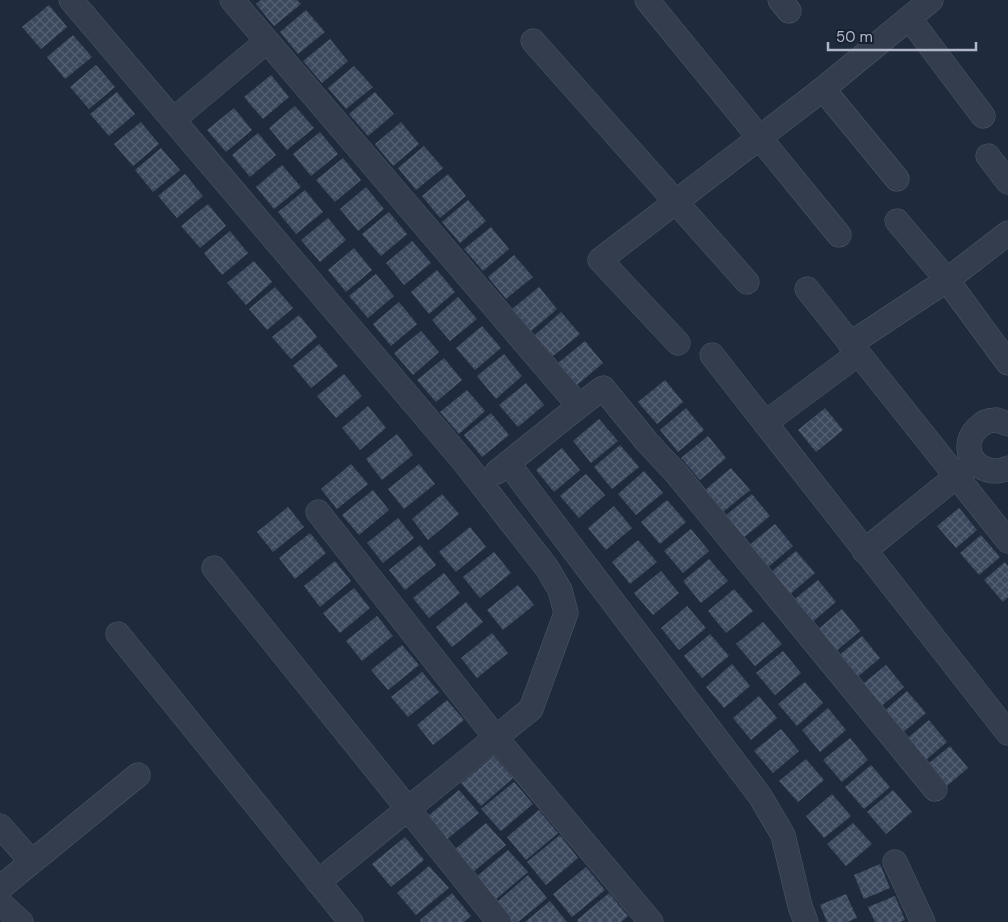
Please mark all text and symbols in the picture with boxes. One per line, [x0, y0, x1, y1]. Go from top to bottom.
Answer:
scale bar [828, 20, 976, 52]
text: 50 m [836, 27, 873, 47]

